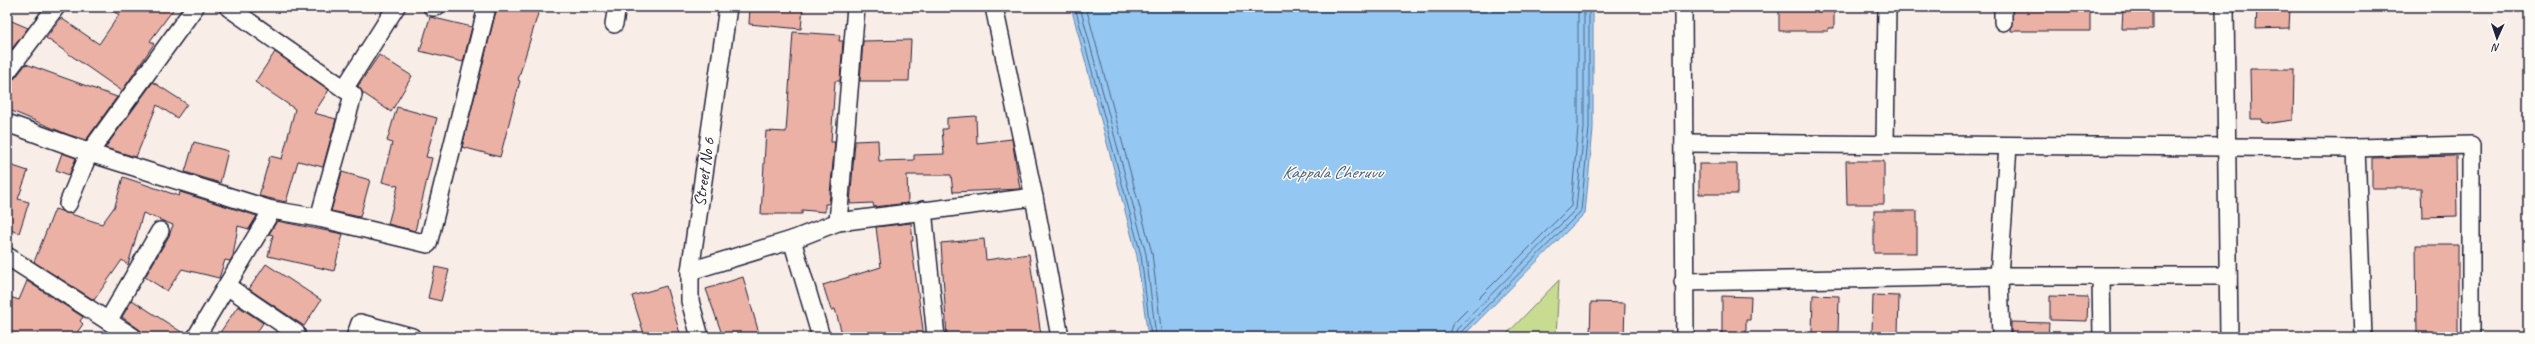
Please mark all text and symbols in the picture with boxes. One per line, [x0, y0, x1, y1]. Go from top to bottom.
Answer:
north arrow [2477, 18, 2517, 58]
text: N [2491, 41, 2500, 55]
street label: Street No 6 [689, 135, 719, 208]
water label: Kappala Cheruvu [1282, 161, 1384, 183]

